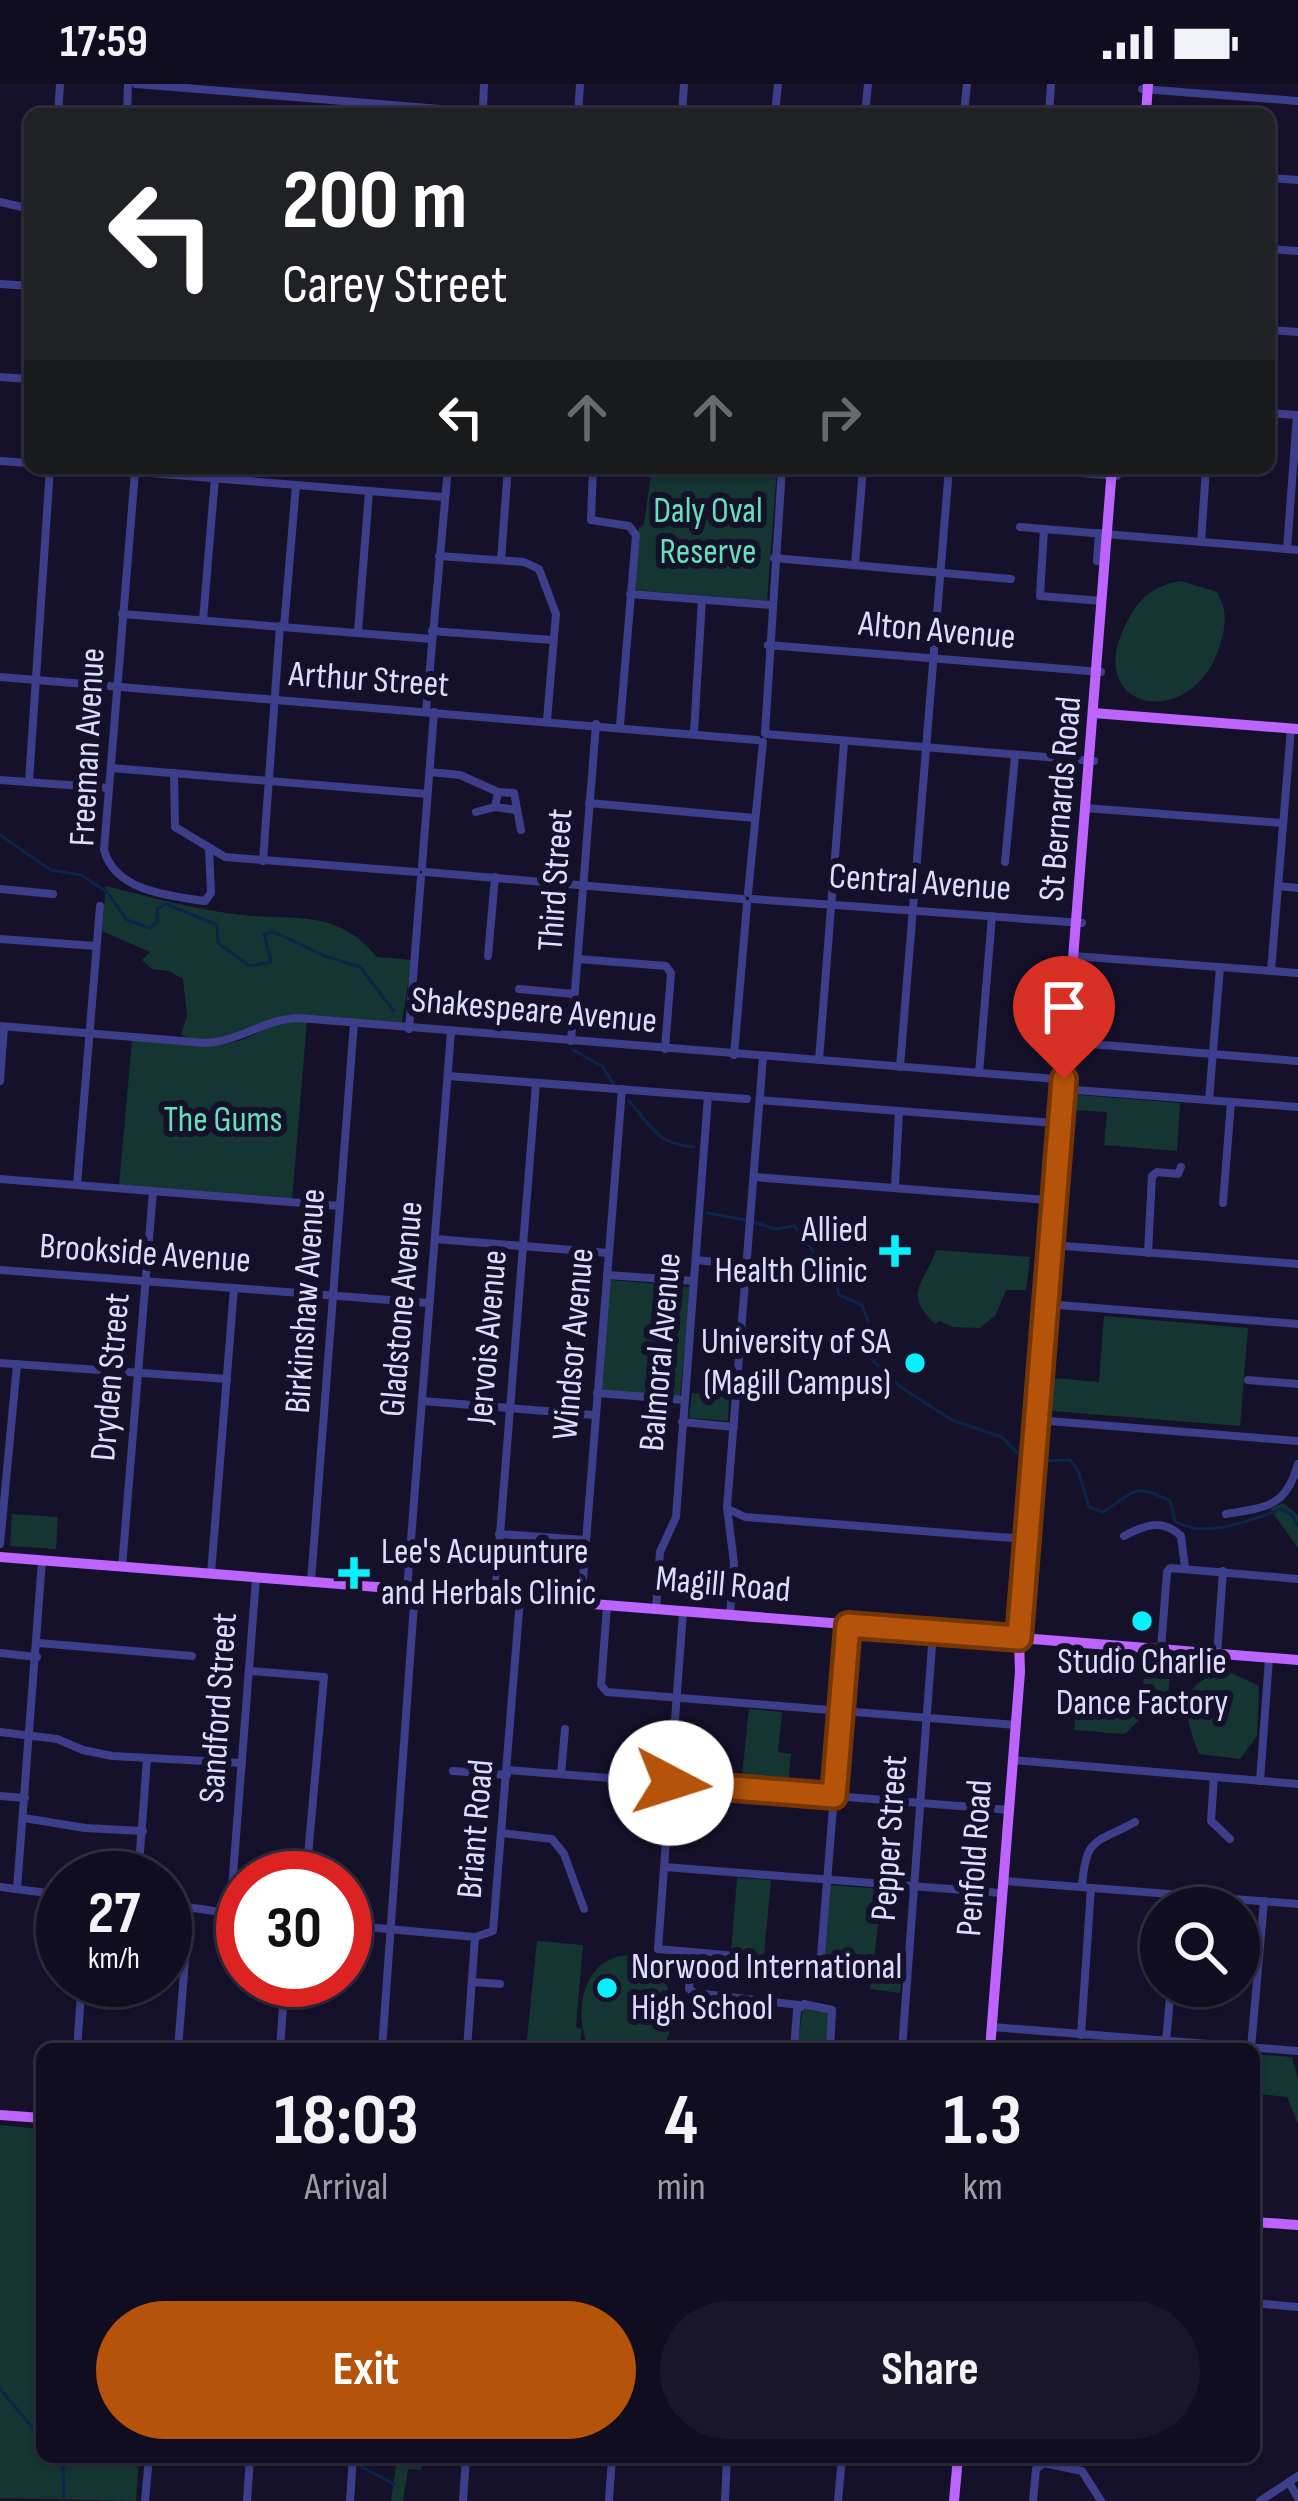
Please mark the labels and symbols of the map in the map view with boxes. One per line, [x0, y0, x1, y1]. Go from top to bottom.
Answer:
park label: Daly Oval Reserve [653, 490, 763, 574]
street label: Alton Avenue [856, 603, 1017, 659]
street label: Freeman Avenue [61, 647, 115, 847]
street label: Arthur Street [287, 653, 450, 707]
street label: St Bernards Road [1031, 695, 1091, 903]
street label: Third Street [530, 807, 582, 953]
street label: Central Avenue [828, 855, 1012, 911]
pin [1013, 956, 1115, 1079]
street label: Shakespeare Avenue [409, 979, 659, 1043]
park label: The Gums [163, 1099, 283, 1142]
street label: Birkinshaw Avenue [277, 1187, 335, 1415]
street label: Gladstone Avenue [371, 1200, 433, 1418]
place label: Allied Health Clinic [714, 1209, 868, 1293]
street label: Brookside Avenue [38, 1225, 252, 1283]
marker: Allied Health Clinic [879, 1235, 911, 1267]
street label: Windsor Avenue [544, 1246, 604, 1442]
street label: Jervois Avenue [459, 1248, 517, 1427]
street label: Balmoral Avenue [631, 1251, 691, 1453]
street label: Dryden Street [82, 1291, 140, 1463]
place label: University of SA (Magill Campus) [701, 1321, 892, 1405]
marker: University of SA (Magill Campus) [902, 1350, 928, 1376]
place label: Lee's Acupunture and Herbals Clinic [381, 1531, 596, 1615]
marker: Lee's Acupunture and Herbals Clinic [338, 1557, 370, 1589]
street label: Magill Road [654, 1558, 792, 1612]
marker: Studio Charlie Dance Factory [1129, 1608, 1155, 1634]
street label: Sandford Street [191, 1611, 247, 1805]
place label: Studio Charlie Dance Factory [1056, 1641, 1228, 1725]
position arrow [608, 1720, 734, 1846]
street label: Pepper Street [863, 1754, 917, 1922]
street label: Briant Road [449, 1758, 503, 1900]
street label: Penfold Road [948, 1778, 1002, 1938]
speed limit sign: 30 [216, 1851, 372, 2007]
place label: Norwood International High School [631, 1946, 902, 2030]
marker: Norwood International High School [594, 1975, 620, 2001]

